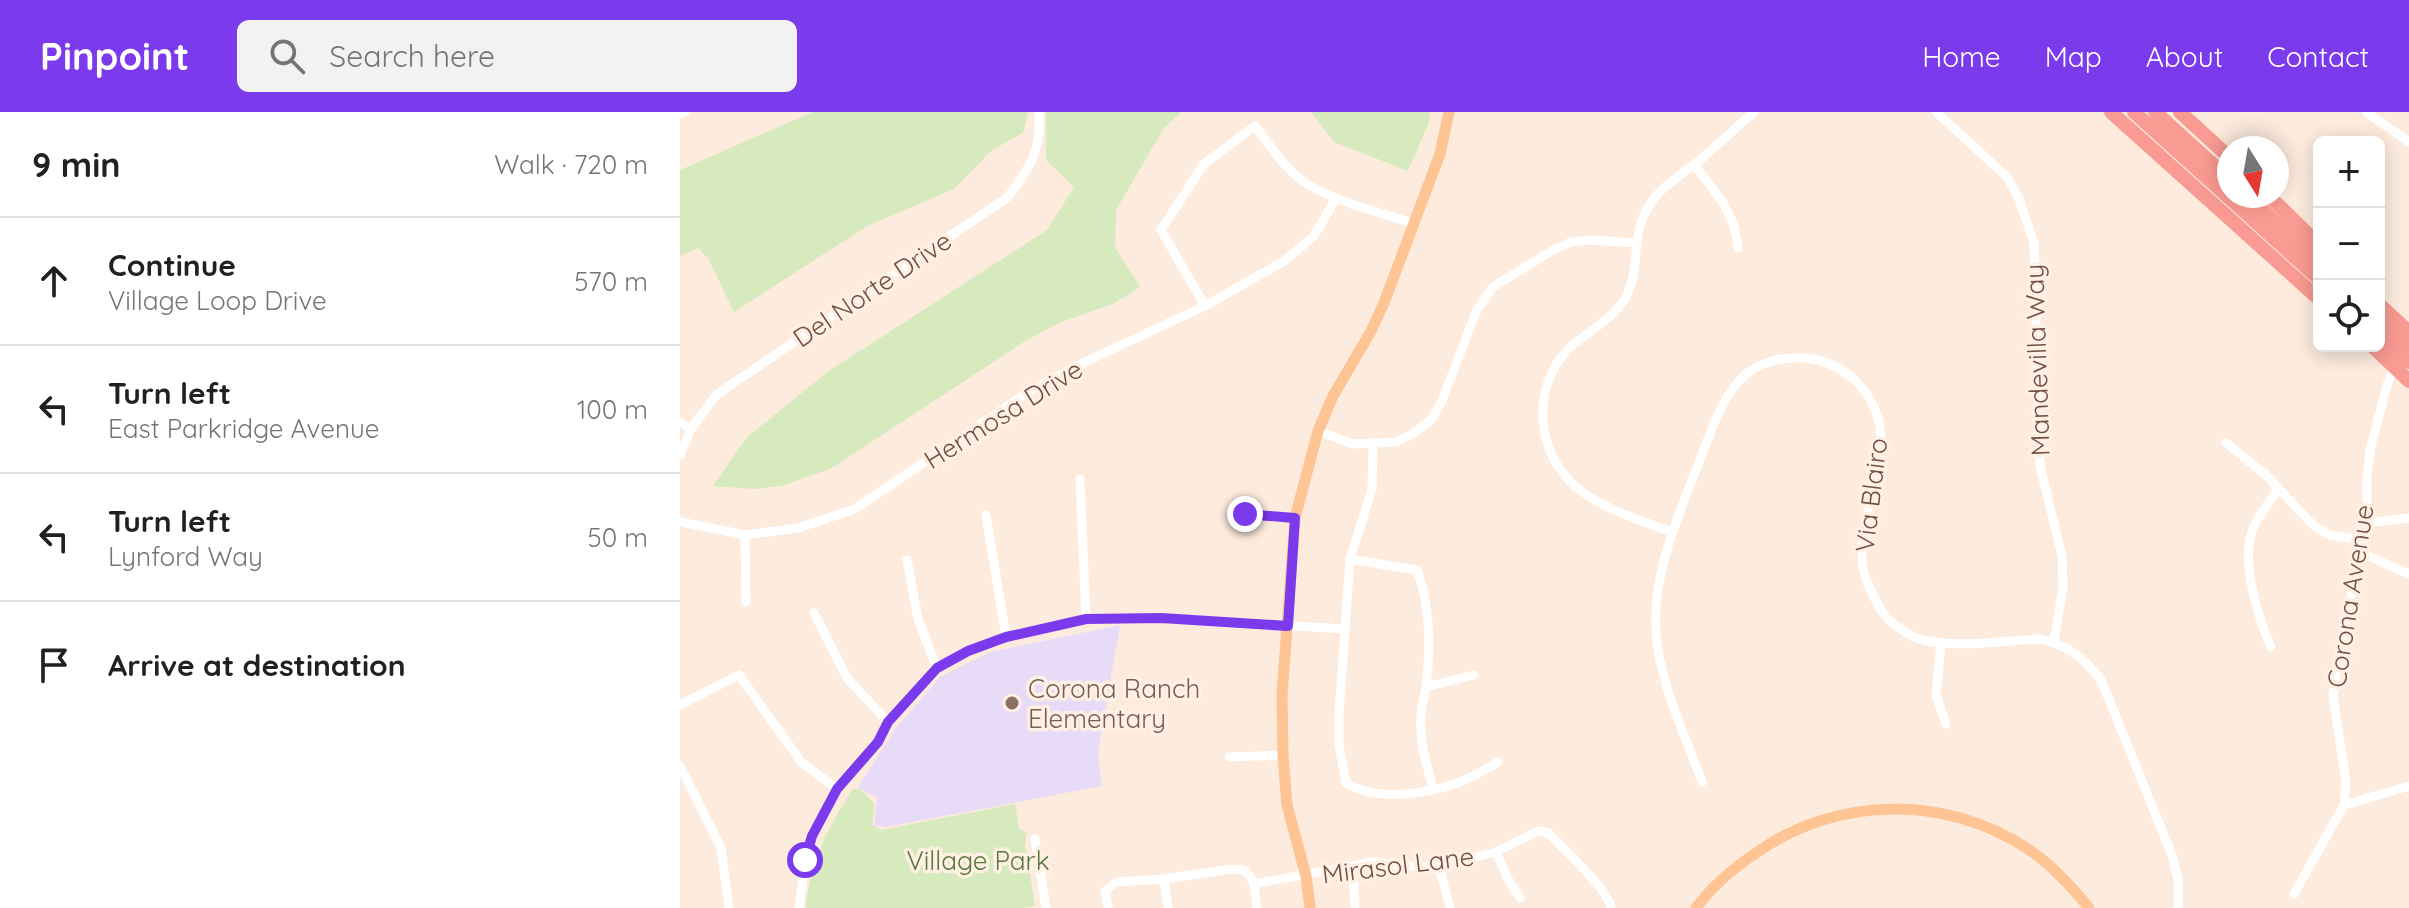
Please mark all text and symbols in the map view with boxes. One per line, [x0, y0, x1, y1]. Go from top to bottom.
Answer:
search box [237, 20, 797, 92]
text: Pinpoint [40, 32, 189, 80]
icon: search [265, 34, 309, 78]
text: Search here [329, 37, 495, 75]
text: Home [1922, 39, 2001, 74]
text: Map [2045, 39, 2102, 74]
text: About [2146, 39, 2223, 74]
text: Contact [2267, 39, 2369, 74]
north arrow [2217, 136, 2289, 208]
map controls [2313, 136, 2385, 352]
button: + [2313, 136, 2385, 208]
text: 9 min [32, 143, 120, 186]
text: Walk · 720 m [494, 148, 648, 181]
button: − [2313, 208, 2385, 280]
street label: Del Norte Drive [786, 224, 958, 354]
text: Continue [108, 246, 236, 284]
icon: ahead [32, 259, 76, 303]
street label: Mandevilla Way [2017, 263, 2057, 457]
text: 570 m [574, 265, 648, 298]
button: locate [2313, 280, 2385, 352]
text: Village Loop Drive [108, 284, 327, 317]
street label: Hermosa Drive [918, 352, 1088, 476]
text: Turn left [108, 374, 231, 412]
icon: left [32, 387, 76, 431]
text: 100 m [577, 393, 648, 426]
text: East Parkridge Avenue [108, 412, 379, 445]
street label: Via Blairo [1848, 436, 1894, 554]
route end [1227, 496, 1263, 532]
text: Turn left [108, 502, 231, 540]
street label: Corona Avenue [2319, 502, 2381, 690]
icon: left [32, 515, 76, 559]
text: 50 m [588, 521, 648, 554]
text: Lynford Way [108, 540, 263, 573]
icon: arrive [32, 643, 76, 687]
text: Arrive at destination [108, 646, 406, 684]
place label: Corona Ranch Elementary [1028, 672, 1200, 735]
marker: Corona Ranch Elementary [1003, 694, 1021, 712]
street label: Mirasol Lane [1320, 839, 1476, 891]
route start [787, 842, 823, 878]
park label: Village Park [906, 844, 1050, 877]

